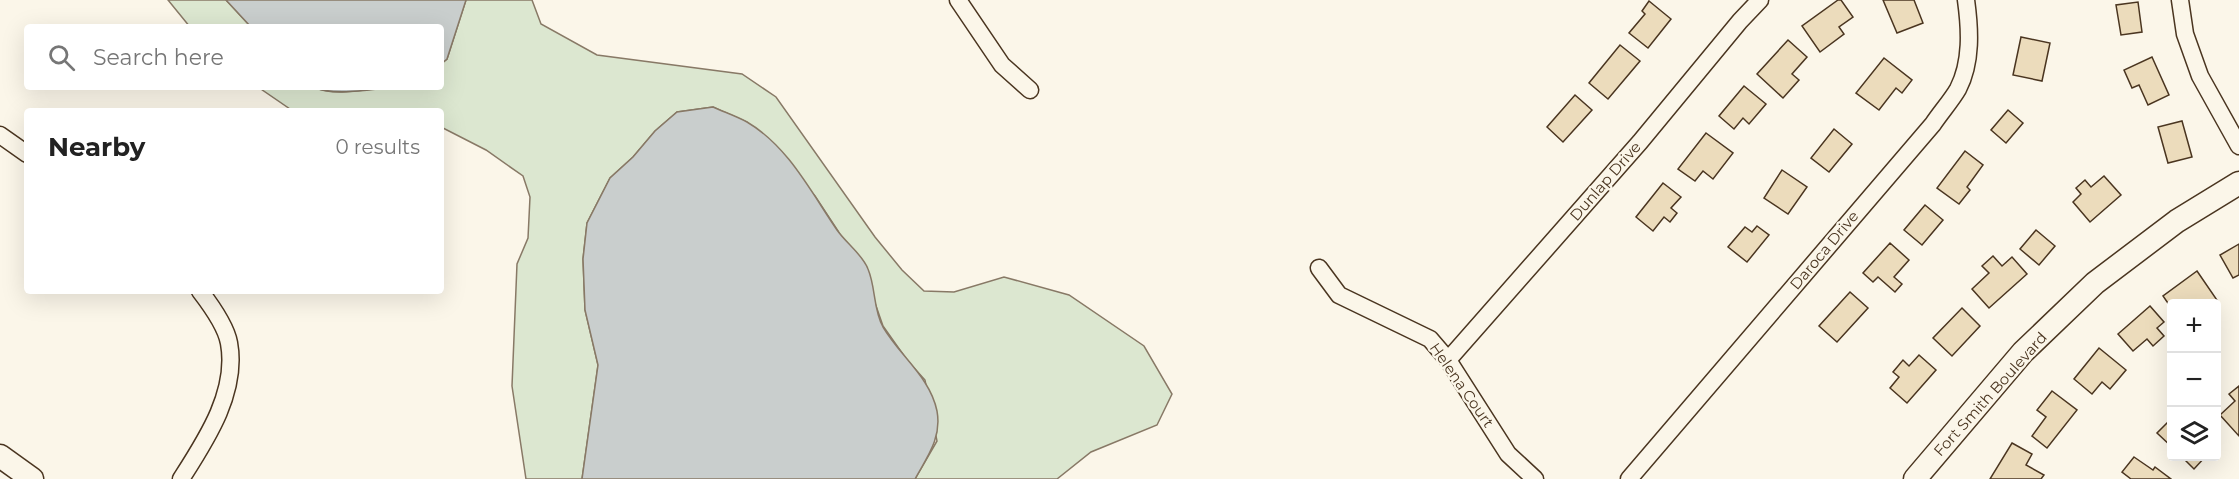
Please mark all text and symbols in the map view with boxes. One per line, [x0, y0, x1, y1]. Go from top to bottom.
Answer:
search box [24, 24, 444, 90]
icon: search [45, 41, 78, 74]
text: Search here [93, 44, 224, 71]
text: Nearby [48, 131, 145, 163]
text: 0 results [335, 135, 420, 159]
street label: Dunlap Drive [1565, 137, 1645, 225]
street label: Daroca Drive [1786, 207, 1862, 293]
map controls [2167, 299, 2221, 461]
button: + [2167, 299, 2221, 353]
street label: Fort Smith Boulevard [1929, 328, 2051, 460]
street label: Helena Court [1426, 339, 1498, 431]
button: − [2167, 353, 2221, 407]
button: layers [2167, 407, 2221, 461]

